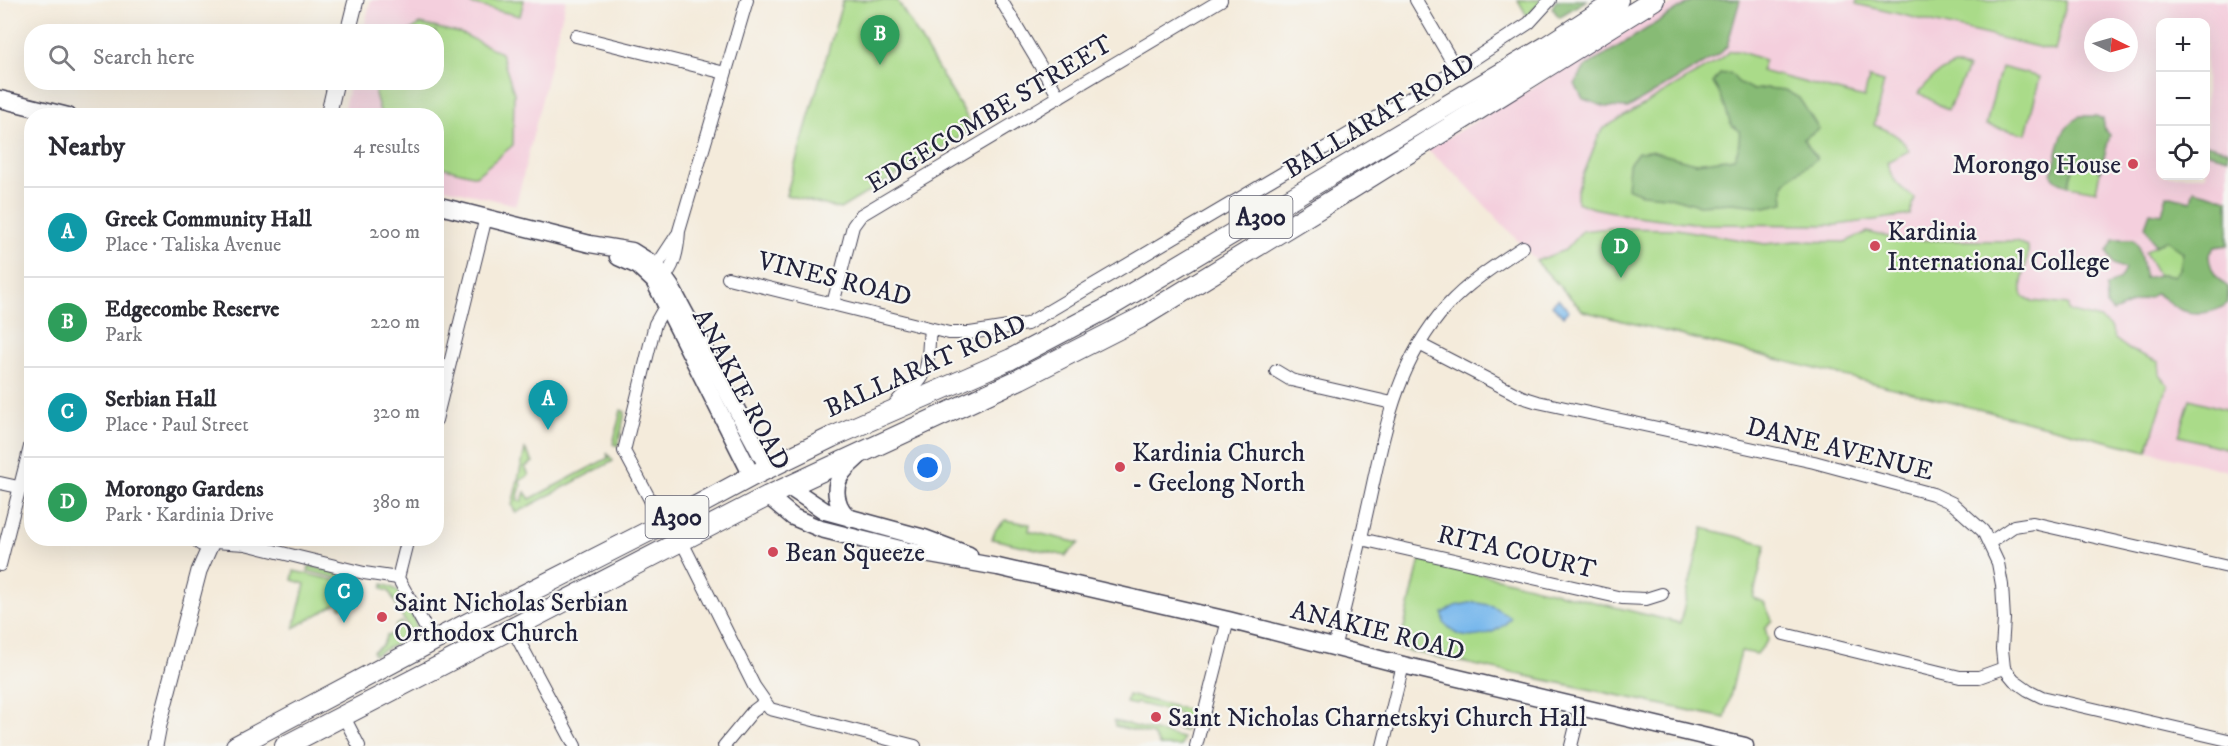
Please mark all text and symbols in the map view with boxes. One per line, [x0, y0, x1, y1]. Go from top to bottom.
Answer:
pin: B [860, 16, 900, 65]
north arrow [2084, 18, 2138, 72]
map controls [2156, 18, 2210, 180]
button: + [2156, 18, 2210, 72]
search box [24, 24, 444, 90]
street label: EDGECOMBE STREET [860, 27, 1118, 199]
icon: search [45, 41, 78, 74]
text: Search here [93, 44, 195, 71]
street label: BALLARAT ROAD [1278, 46, 1481, 186]
button: − [2156, 72, 2210, 126]
button: locate [2156, 126, 2210, 180]
text: Nearby [48, 131, 125, 164]
text: 4 results [353, 135, 420, 160]
place label: Morongo House [1952, 149, 2121, 182]
marker: Morongo House [2126, 157, 2140, 171]
road number: A300 [1230, 196, 1292, 238]
text: Greek Community Hall [105, 206, 312, 233]
place label: Kardinia International College [1887, 216, 2110, 279]
text: A [61, 220, 74, 245]
text: 200 m [369, 220, 420, 245]
pin: D [1602, 228, 1640, 278]
text: Place · Taliska Avenue [105, 233, 281, 258]
marker: Kardinia International College [1868, 239, 1882, 253]
street label: VINES ROAD [753, 244, 915, 314]
text: Edgecombe Reserve [105, 296, 279, 323]
street label: ANAKIE ROAD [684, 303, 797, 476]
street label: BALLARAT ROAD [820, 307, 1031, 426]
text: B [61, 310, 74, 335]
text: 220 m [370, 310, 420, 335]
text: Park [105, 323, 142, 348]
pin: A [528, 380, 568, 430]
text: Serbian Hall [105, 386, 216, 413]
text: C [61, 400, 74, 425]
text: 320 m [373, 400, 420, 425]
street label: DANE AVENUE [1743, 410, 1937, 489]
text: Place · Paul Street [105, 413, 249, 438]
place label: Kardinia Church - Geelong North [1132, 437, 1306, 500]
your location [913, 453, 942, 482]
marker: Kardinia Church - Geelong North [1113, 460, 1127, 474]
text: Morongo Gardens [105, 476, 264, 503]
text: D [60, 490, 75, 515]
text: 380 m [372, 490, 420, 515]
road number: A300 [646, 496, 708, 538]
text: Park · Kardinia Drive [105, 503, 274, 528]
street label: RITA COURT [1434, 518, 1599, 587]
place label: Bean Squeeze [785, 537, 925, 570]
marker: Bean Squeeze [766, 545, 780, 559]
pin: C [324, 574, 364, 623]
place label: Saint Nicholas Serbian Orthodox Church [394, 587, 628, 650]
street label: ANAKIE ROAD [1287, 594, 1468, 669]
marker: Saint Nicholas Serbian Orthodox Church [375, 610, 389, 624]
place label: Saint Nicholas Charnetskyi Church Hall [1168, 702, 1587, 735]
marker: Saint Nicholas Charnetskyi Church Hall [1149, 710, 1163, 724]

